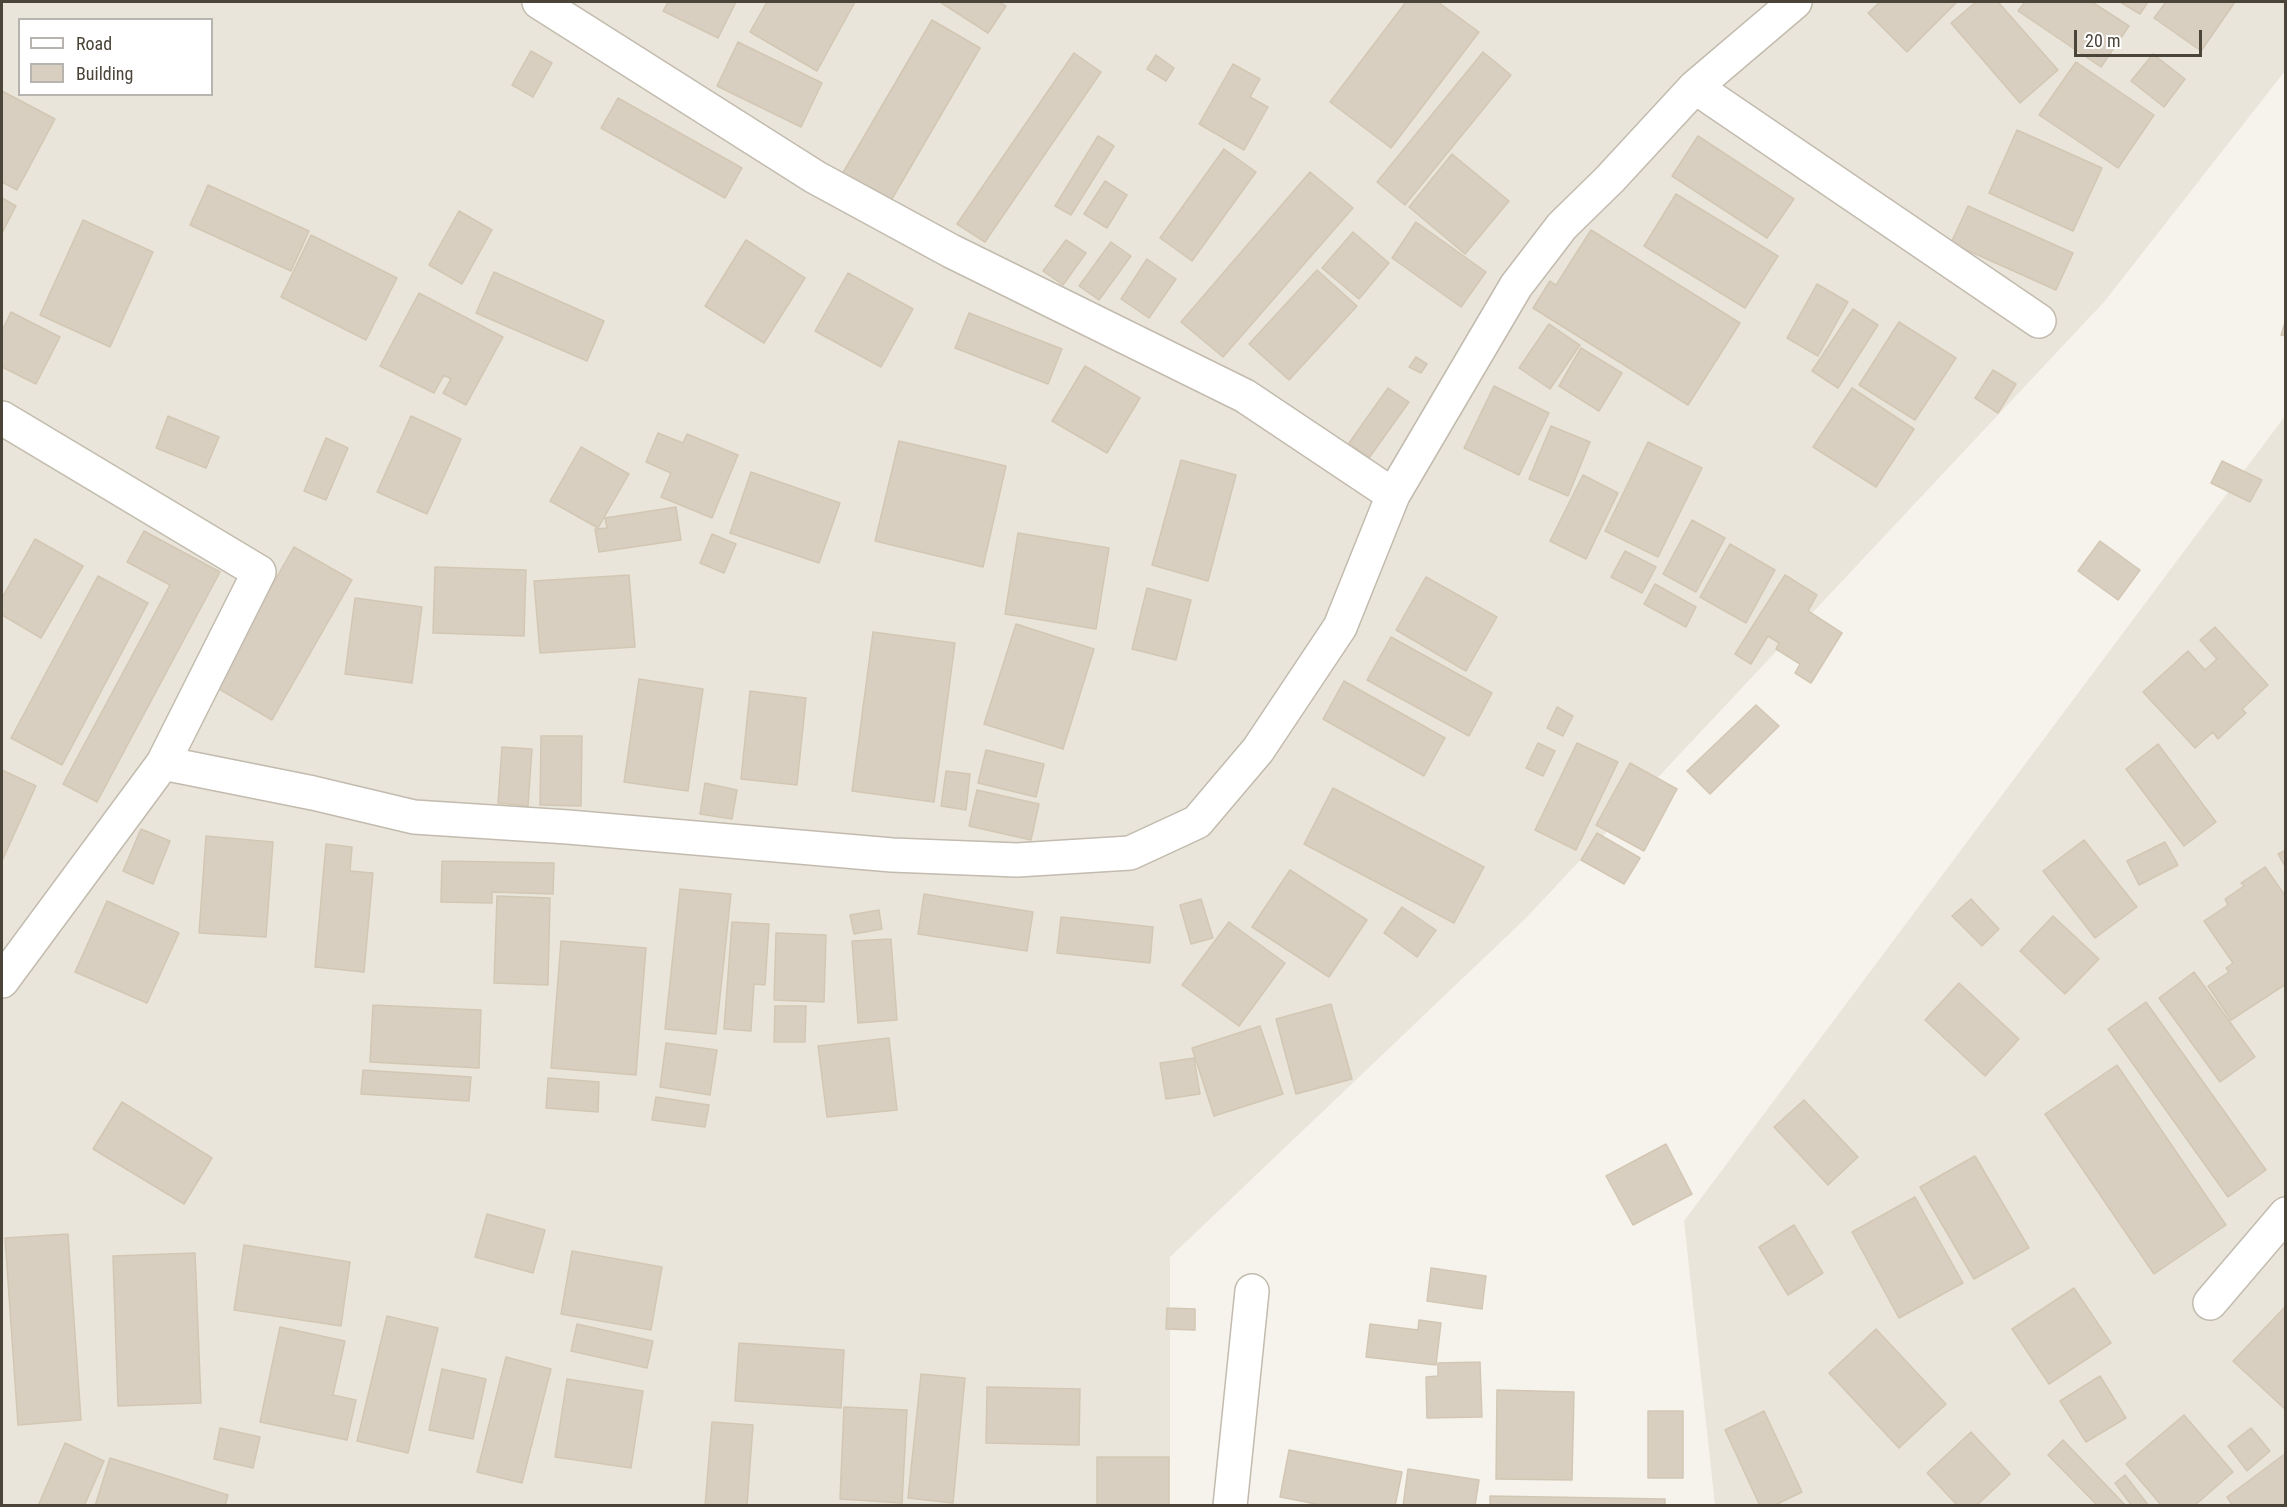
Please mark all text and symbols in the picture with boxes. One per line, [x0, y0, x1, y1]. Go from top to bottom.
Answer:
legend [18, 18, 213, 96]
scale bar [2077, 18, 2204, 56]
text: 20 m [2085, 30, 2120, 51]
text: Road [76, 33, 112, 54]
text: Building [76, 63, 133, 84]

